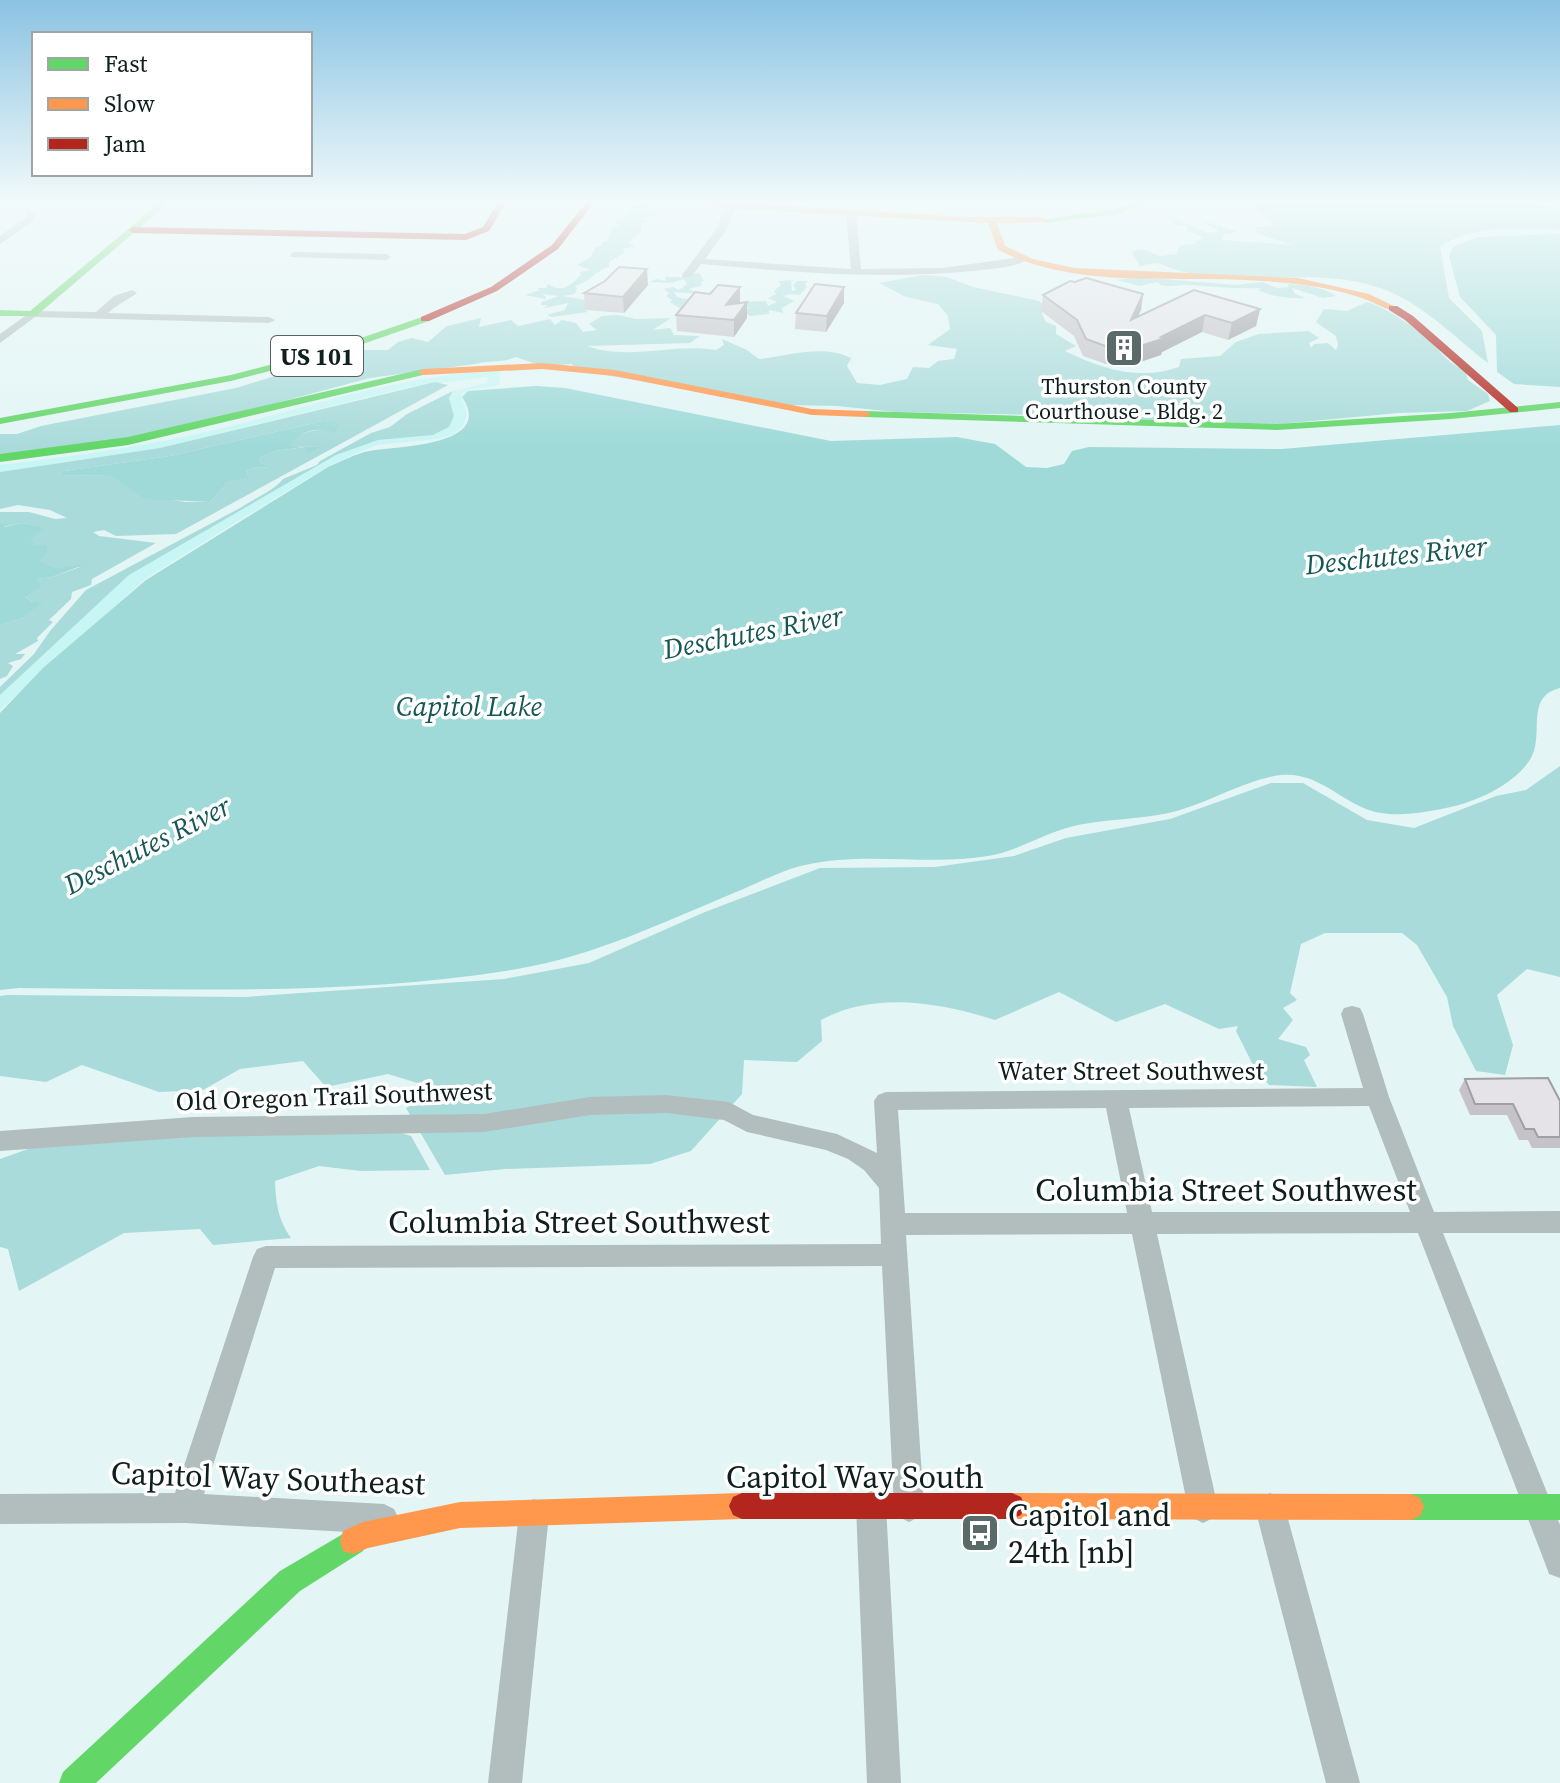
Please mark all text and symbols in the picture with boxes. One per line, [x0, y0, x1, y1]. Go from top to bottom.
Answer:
legend [32, 32, 312, 176]
text: Fast [104, 47, 148, 80]
text: Slow [104, 87, 155, 120]
text: Jam [103, 127, 146, 160]
building icon: Thurston County Courthouse - Bldg. 2 [1103, 327, 1145, 369]
road number: US 101 [271, 336, 363, 376]
place label: Thurston County Courthouse - Bldg. 2 [1025, 371, 1223, 426]
water label: Deschutes River [1302, 526, 1490, 584]
water label: Deschutes River [659, 596, 847, 668]
water label: Capitol Lake [396, 687, 542, 725]
water label: Deschutes River [56, 786, 238, 904]
street label: Water Street Southwest [998, 1053, 1265, 1089]
street label: Old Oregon Trail Southwest [175, 1072, 493, 1120]
street label: Columbia Street Southwest [1035, 1168, 1417, 1212]
street label: Columbia Street Southwest [388, 1200, 770, 1244]
street label: Capitol Way Southeast [110, 1451, 427, 1505]
street label: Capitol Way South [726, 1455, 984, 1499]
place label: Capitol and 24th [nb] [1008, 1493, 1170, 1574]
bus stop icon: Capitol and 24th [nb] [959, 1512, 1001, 1554]

